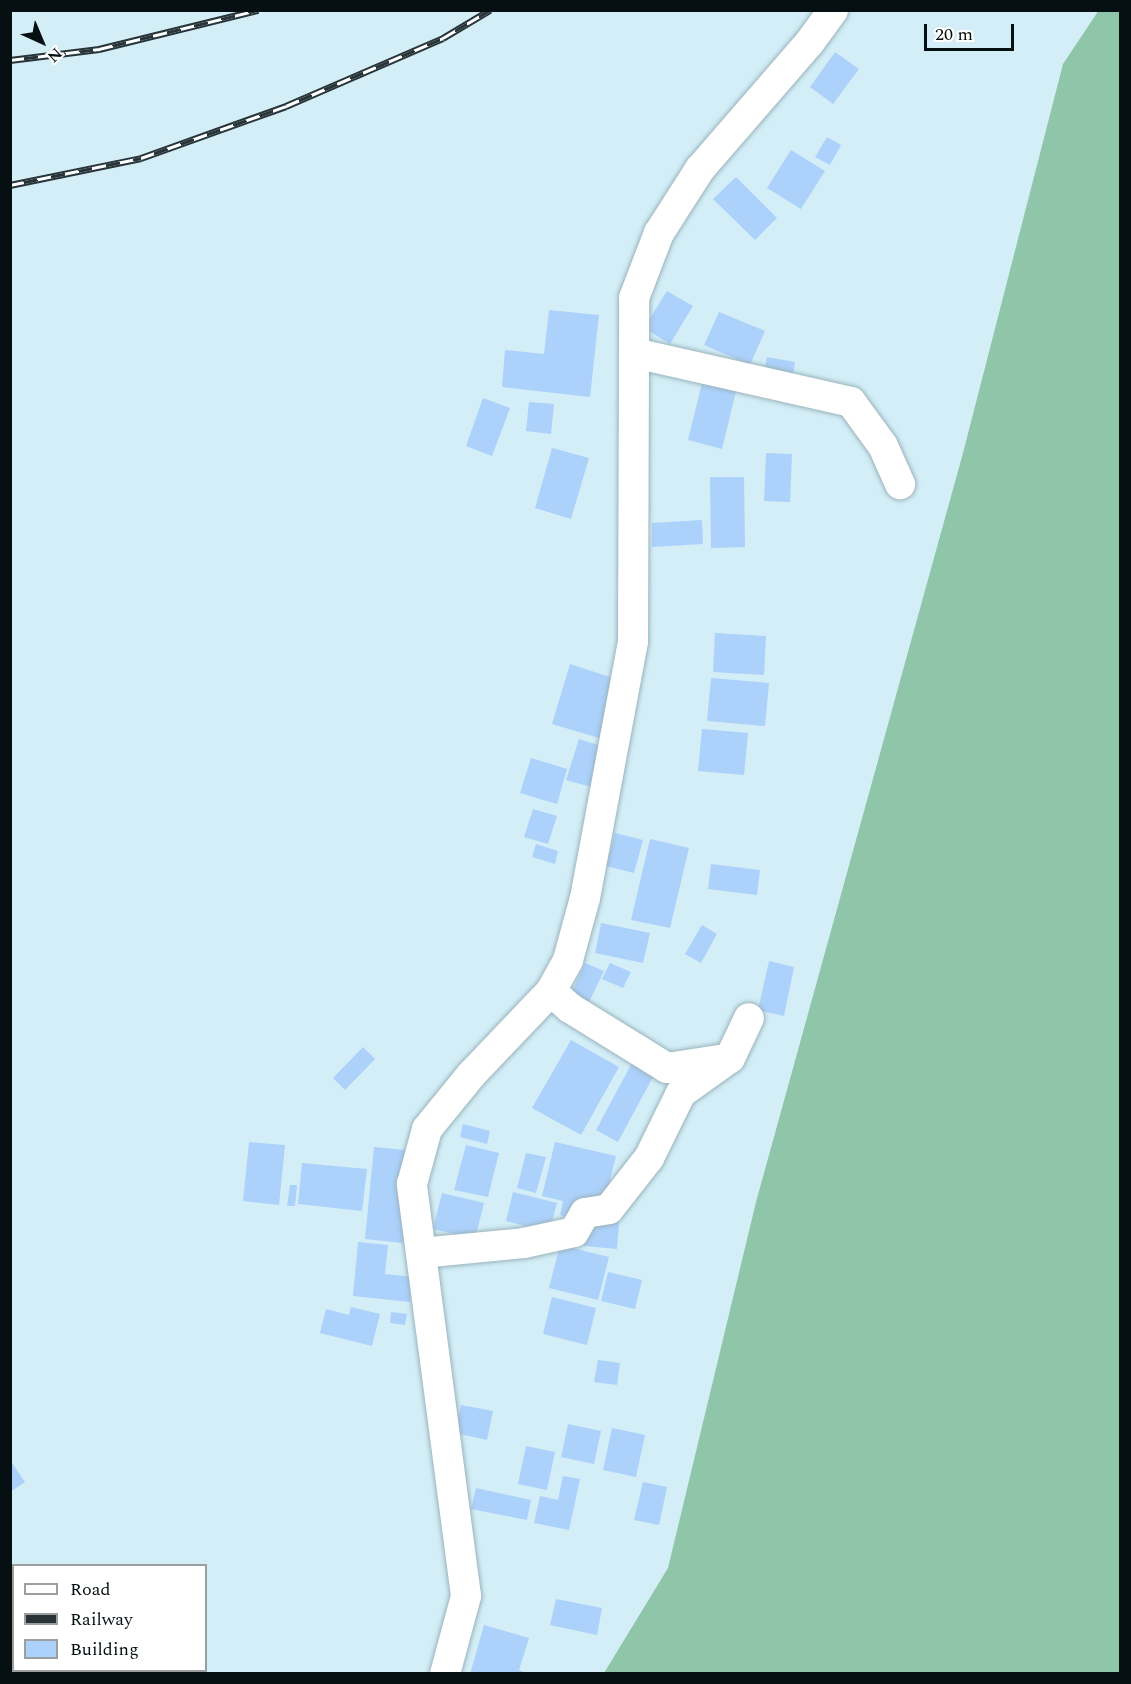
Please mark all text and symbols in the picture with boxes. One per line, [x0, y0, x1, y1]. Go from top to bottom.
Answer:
north arrow [12, 12, 72, 72]
scale bar [927, 12, 1017, 50]
text: 20 m [935, 21, 973, 48]
text: N [41, 42, 68, 68]
legend [12, 1564, 207, 1672]
text: Road [70, 1576, 111, 1603]
text: Railway [70, 1606, 133, 1633]
text: Building [70, 1636, 139, 1663]

